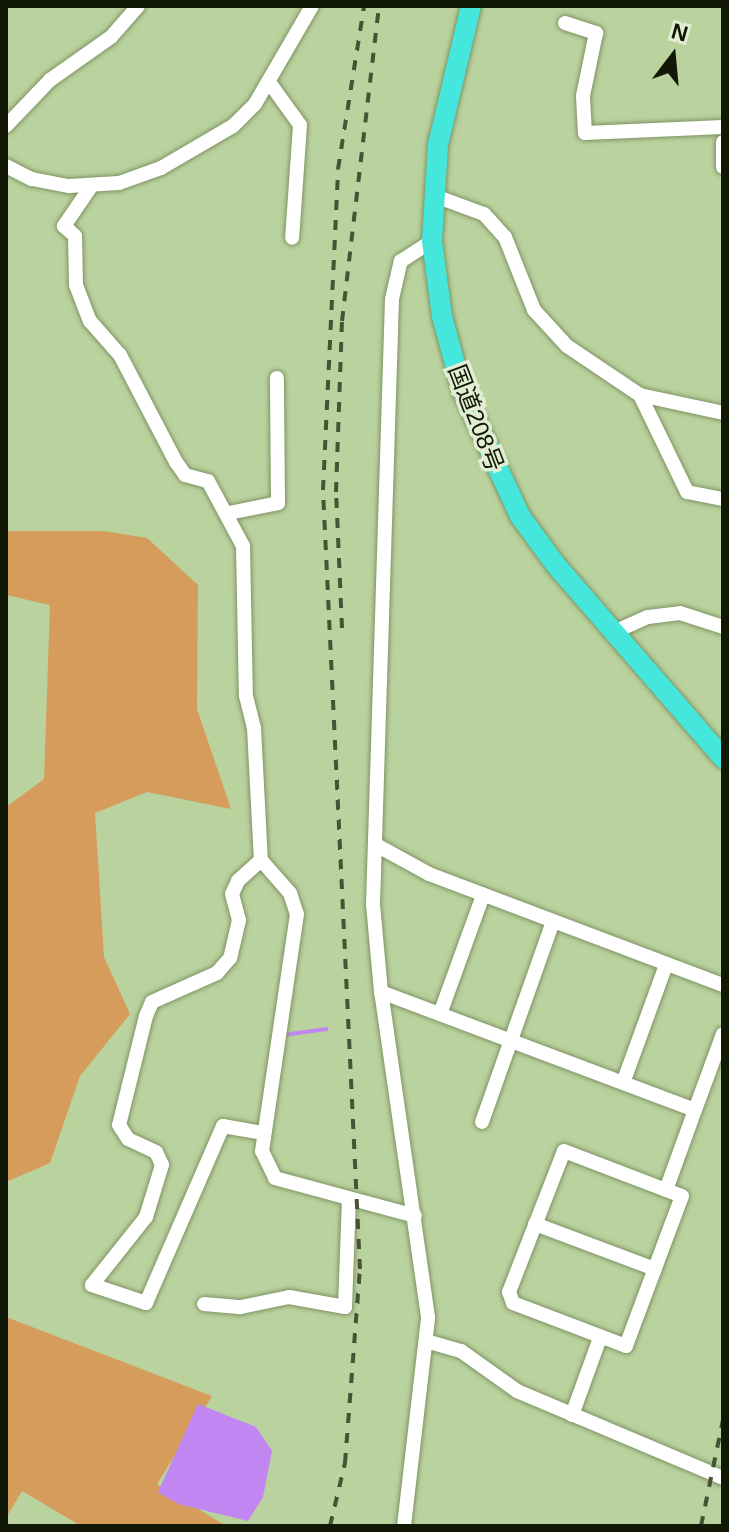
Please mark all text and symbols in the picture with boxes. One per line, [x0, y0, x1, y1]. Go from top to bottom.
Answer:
north arrow [633, 16, 713, 96]
text: N [669, 18, 691, 47]
street label: 国道208号 [442, 361, 510, 475]

